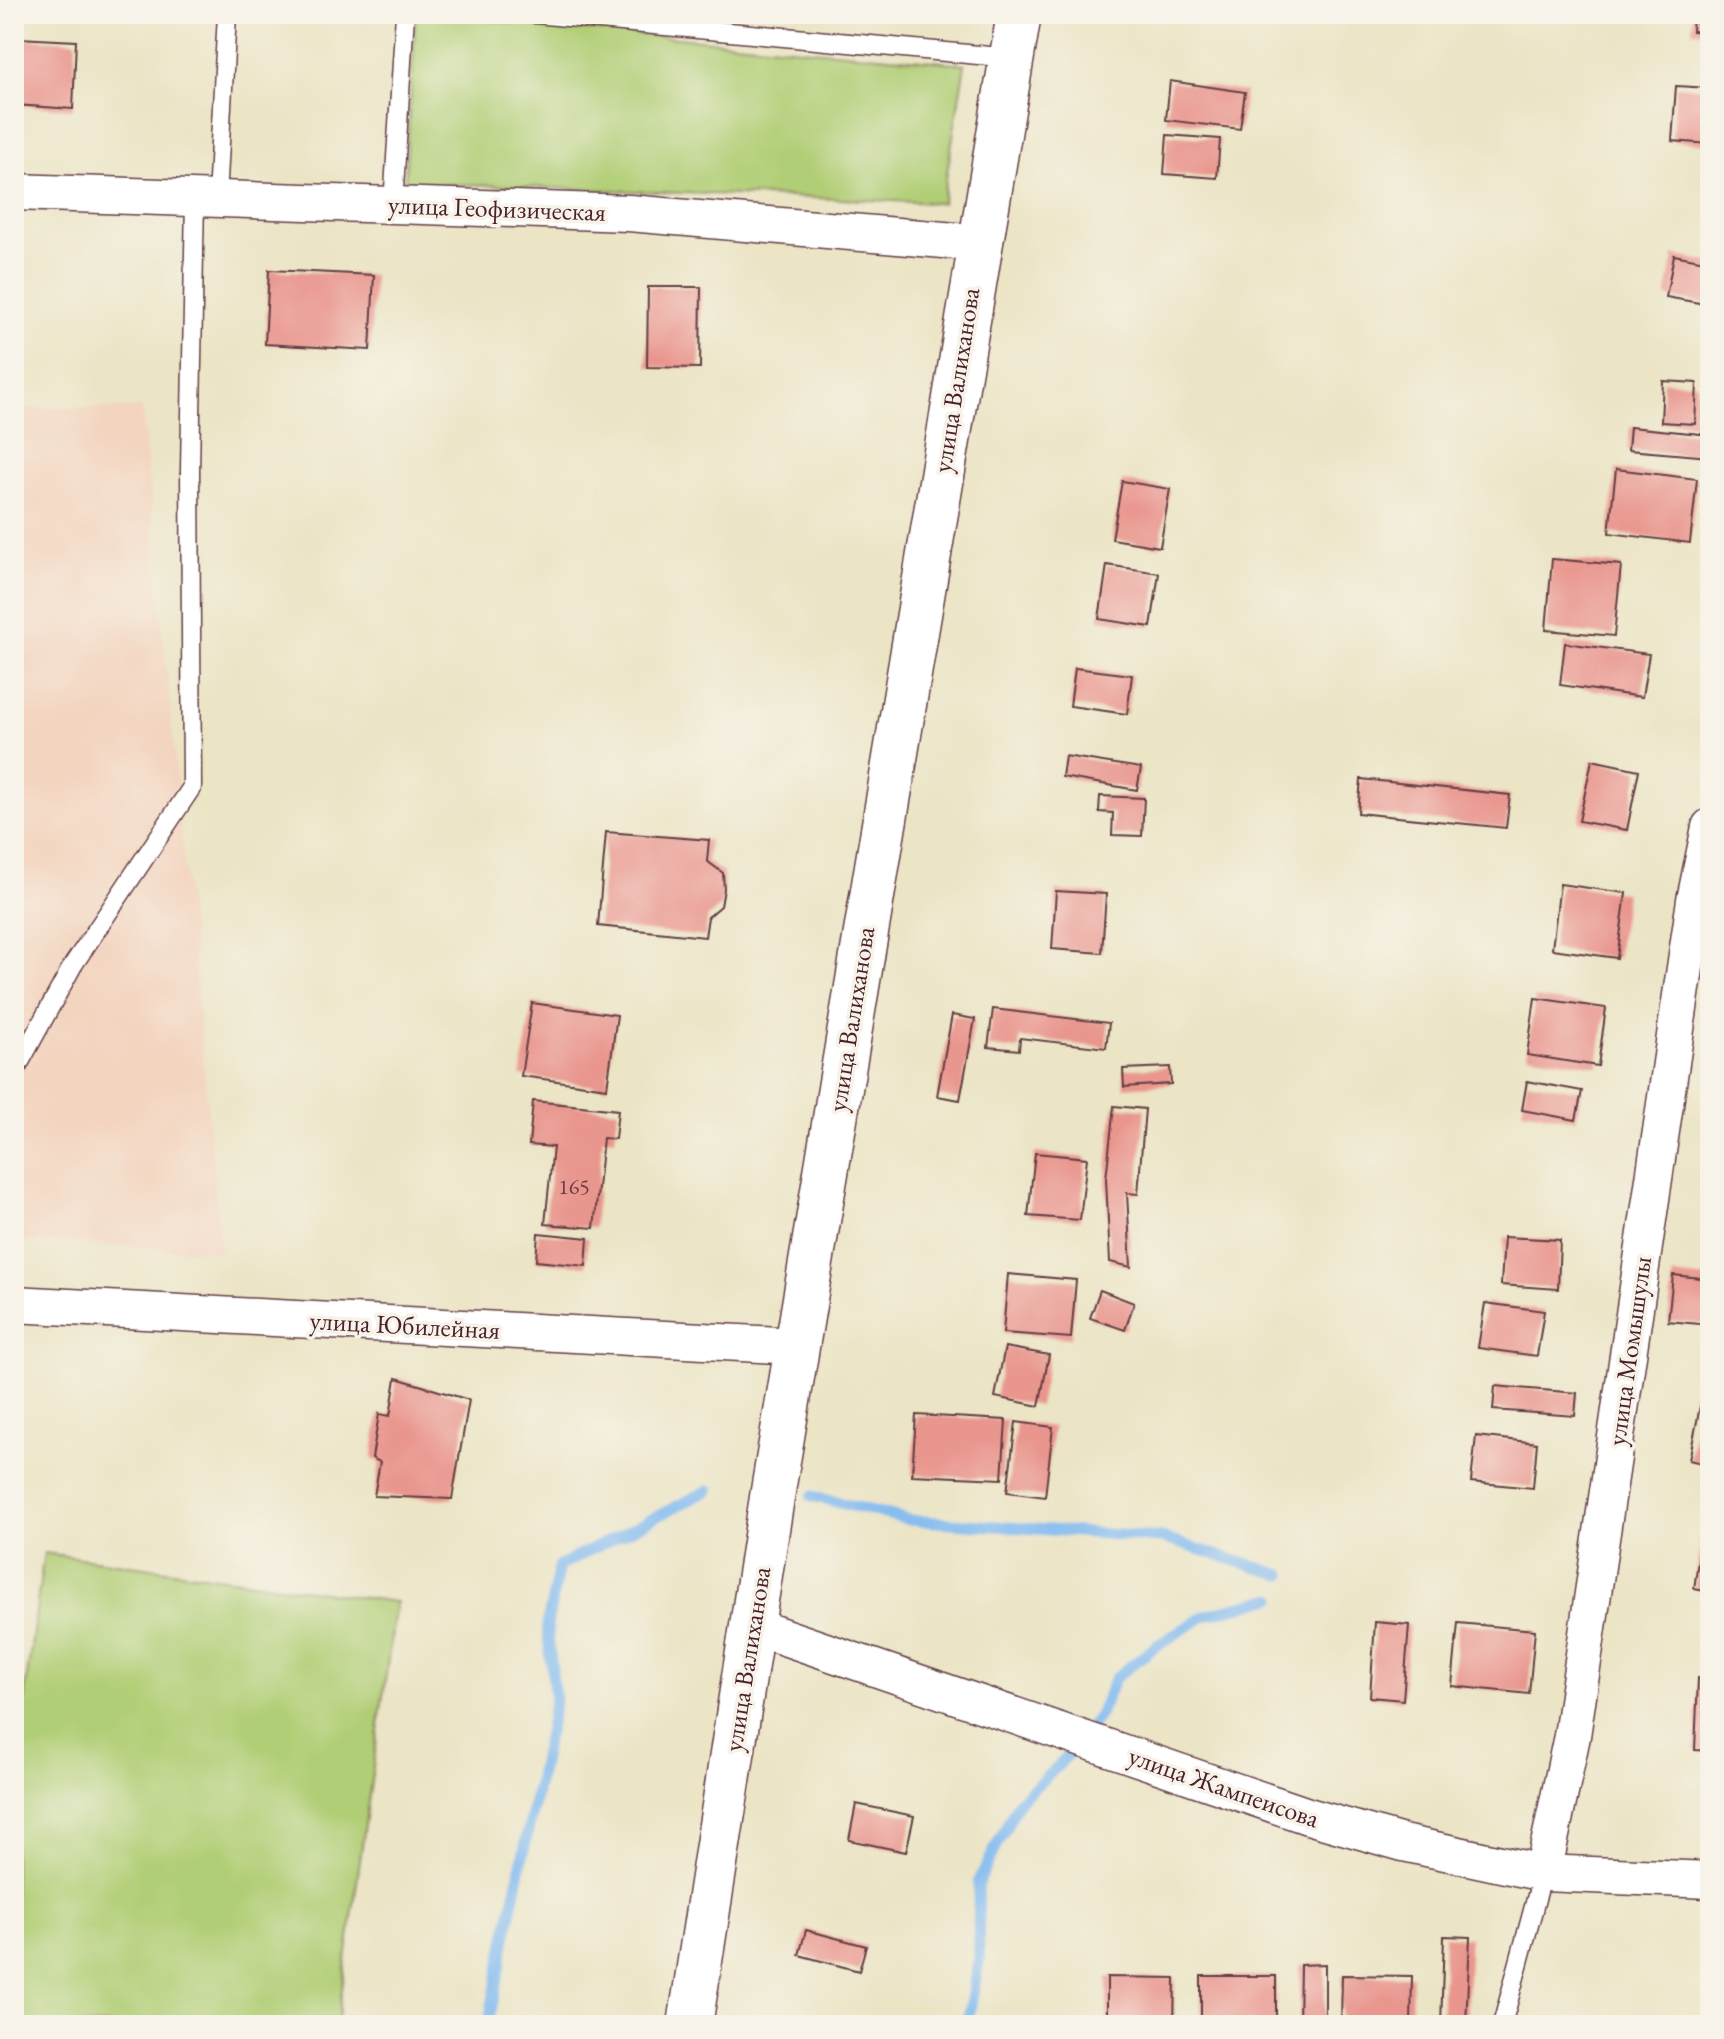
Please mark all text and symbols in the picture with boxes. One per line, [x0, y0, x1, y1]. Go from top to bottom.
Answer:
street label: улица Геофизическая [387, 187, 607, 229]
street label: улица Валиханова [925, 284, 987, 475]
street label: улица Валиханова [820, 923, 882, 1114]
house number: 165 [558, 1172, 590, 1201]
street label: улица Момышулы [1599, 1254, 1659, 1448]
street label: улица Юбилейная [309, 1303, 501, 1347]
street label: улица Валиханова [716, 1563, 778, 1754]
street label: улица Жампеисова [1124, 1738, 1324, 1836]

